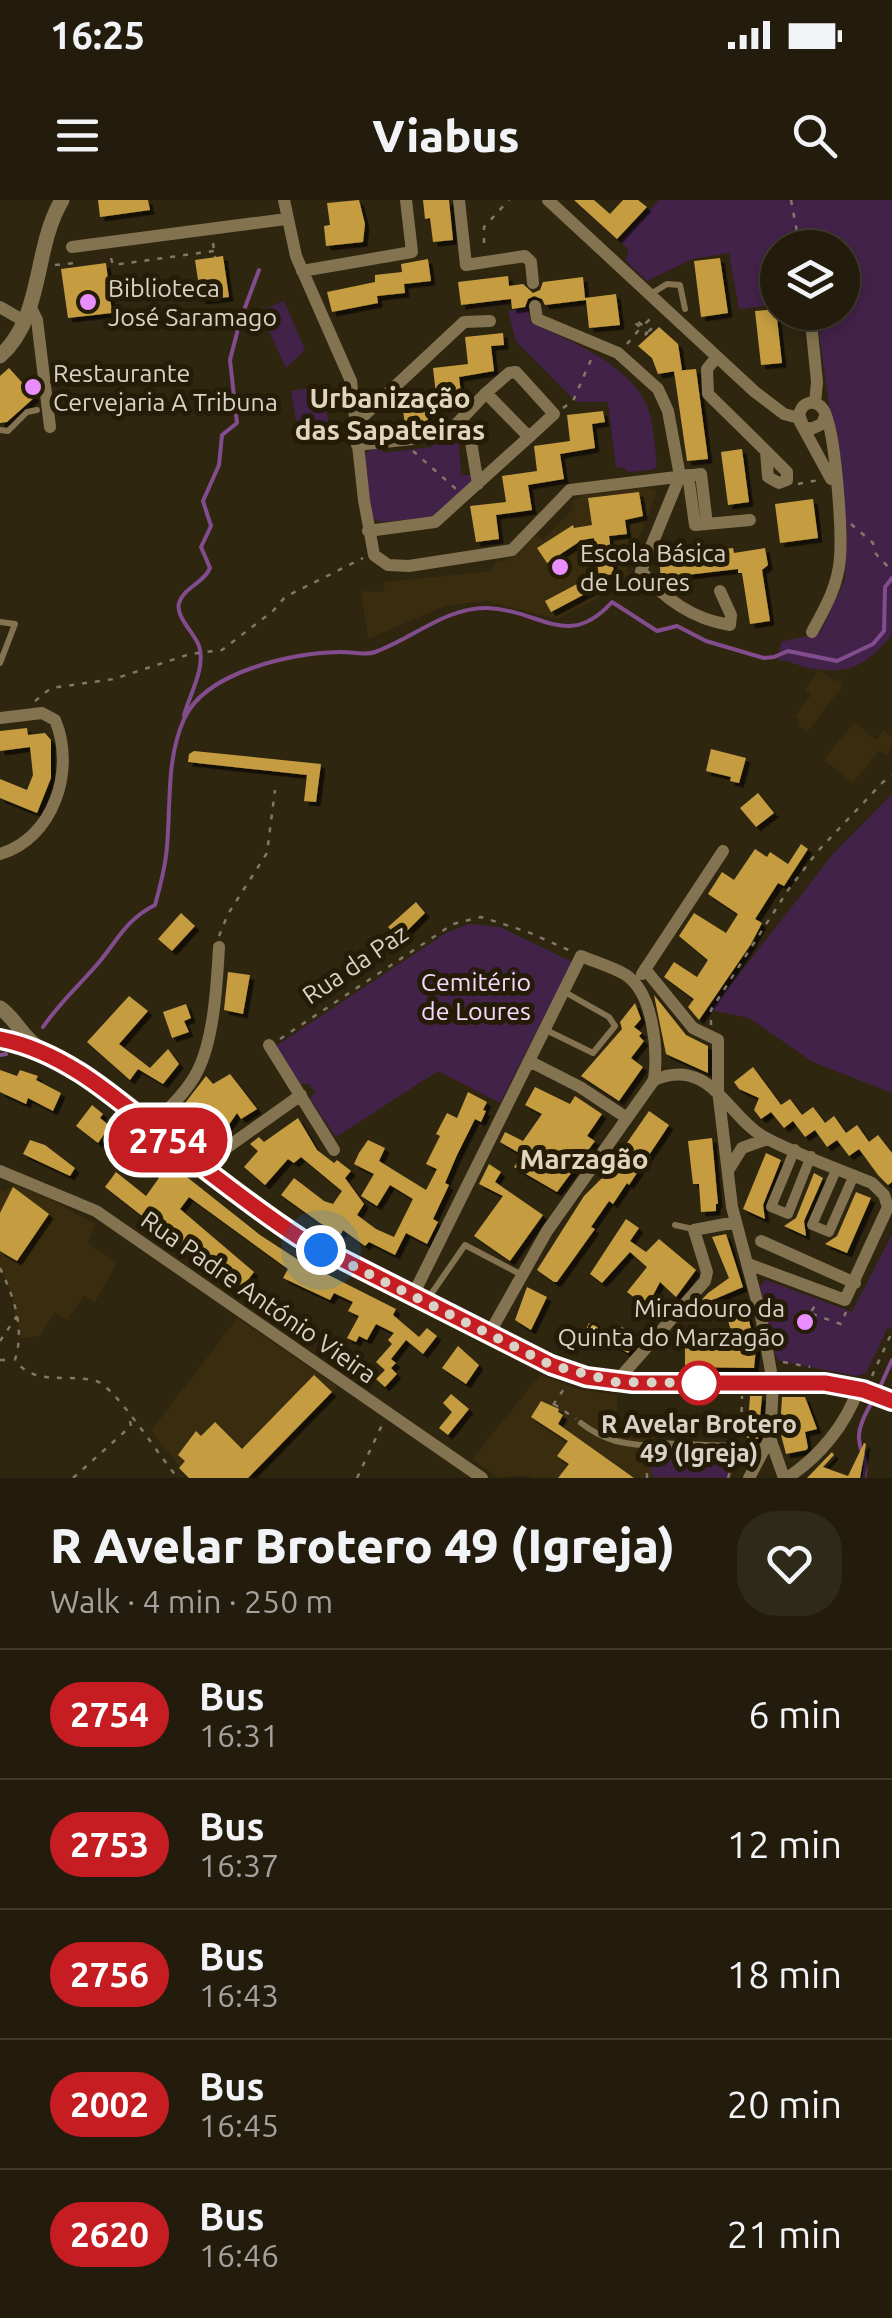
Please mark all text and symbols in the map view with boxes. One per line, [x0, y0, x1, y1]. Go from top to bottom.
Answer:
text: 16:25 [50, 14, 145, 56]
icon: menu [50, 108, 105, 163]
icon: search [787, 108, 842, 163]
text: Viabus [372, 110, 520, 161]
map controls [760, 230, 860, 330]
button: layers [760, 230, 860, 330]
place label: Biblioteca José Saramago [108, 274, 277, 331]
marker: Biblioteca José Saramago [77, 291, 99, 313]
place label: Restaurante Cervejaria A Tribuna [53, 359, 278, 416]
marker: Restaurante Cervejaria A Tribuna [22, 376, 44, 398]
district label: Urbanização das Sapateiras [295, 382, 485, 445]
place label: Escola Básica de Loures [580, 539, 726, 596]
marker: Escola Básica de Loures [549, 556, 571, 578]
street label: Rua da Paz [297, 919, 413, 1009]
park label: Cemitério de Loures [421, 968, 531, 1025]
line badge: 2754 [98, 1108, 238, 1172]
text: 2754 [129, 1120, 207, 1160]
district label: Marzagão [520, 1143, 649, 1174]
street label: Rua Padre António Vieira [136, 1205, 382, 1389]
your location [296, 1225, 346, 1275]
place label: Miradouro da Quinta do Marzagão [557, 1294, 785, 1351]
marker: Miradouro da Quinta do Marzagão [794, 1311, 816, 1333]
marker: R Avelar Brotero 49 (Igreja) [678, 1362, 720, 1404]
place label: R Avelar Brotero 49 (Igreja) [601, 1410, 797, 1467]
button: heart [737, 1511, 842, 1616]
text: R Avelar Brotero 49 (Igreja) [50, 1518, 675, 1572]
text: Walk · 4 min · 250 m [50, 1583, 333, 1619]
text: Bus [199, 1675, 264, 1717]
text: 6 min [748, 1693, 842, 1735]
text: 2754 [70, 1694, 149, 1734]
text: 16:31 [199, 1717, 279, 1753]
text: Bus [199, 1805, 264, 1847]
text: 12 min [727, 1823, 842, 1865]
text: 2753 [70, 1824, 149, 1864]
text: 16:37 [199, 1847, 279, 1883]
text: Bus [199, 1935, 264, 1977]
text: 18 min [727, 1953, 842, 1995]
text: 2756 [70, 1954, 149, 1994]
text: 16:43 [199, 1977, 279, 2013]
text: Bus [199, 2065, 264, 2107]
text: 20 min [727, 2083, 842, 2125]
text: 2002 [70, 2084, 149, 2124]
text: 16:45 [199, 2107, 279, 2143]
text: Bus [199, 2195, 264, 2237]
text: 21 min [727, 2213, 842, 2255]
text: 2620 [70, 2214, 149, 2254]
text: 16:46 [199, 2237, 279, 2273]

